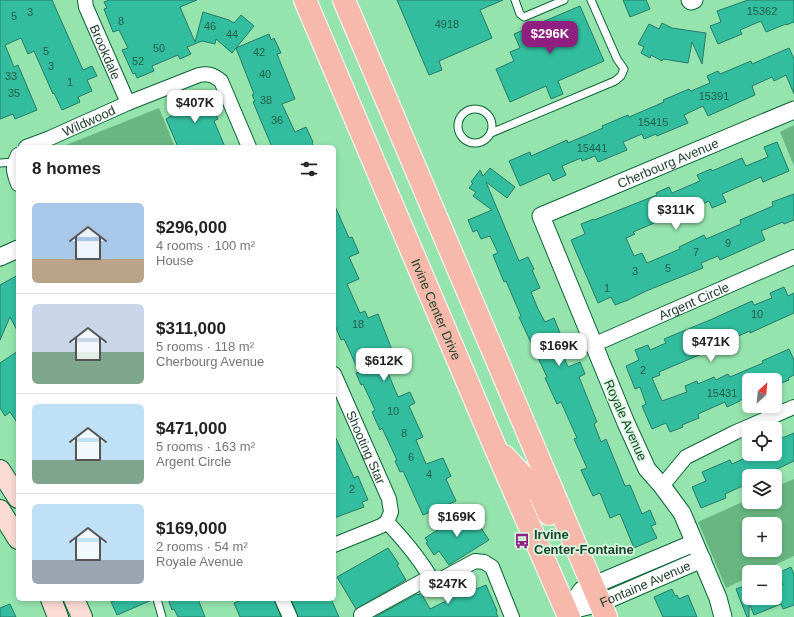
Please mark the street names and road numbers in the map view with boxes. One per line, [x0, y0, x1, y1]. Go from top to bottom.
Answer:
street label: Brookdale [87, 22, 124, 82]
street label: Wildwood [60, 103, 118, 139]
street label: Cherbourg Avenue [615, 136, 721, 191]
street label: Irvine Center Drive [408, 257, 464, 362]
street label: Argent Circle [657, 279, 731, 323]
street label: Royale Avenue [601, 377, 650, 463]
street label: Shooting Star [343, 408, 389, 487]
street label: Fontaine Avenue [598, 558, 693, 610]

